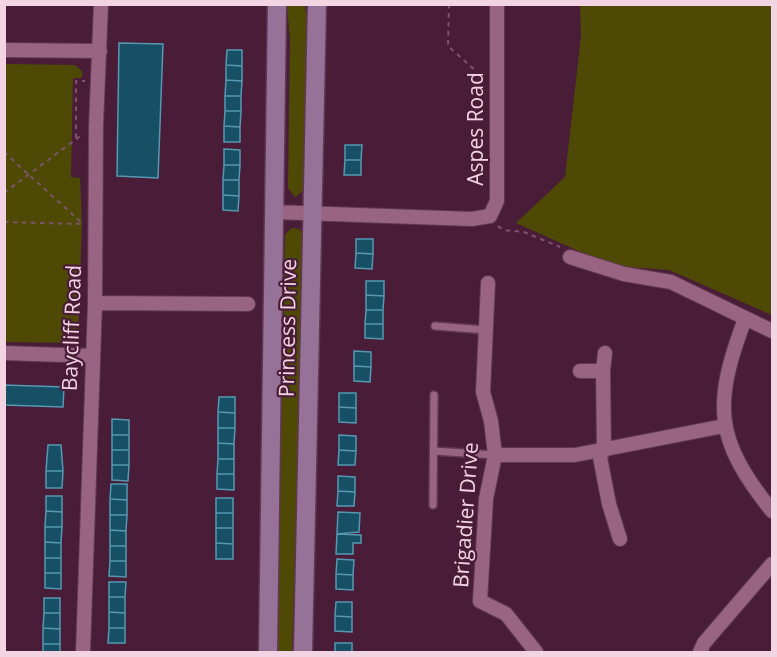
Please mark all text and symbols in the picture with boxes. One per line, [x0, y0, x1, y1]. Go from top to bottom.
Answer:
street label: Aspes Road [461, 72, 489, 186]
street label: Princess Drive [272, 259, 302, 397]
street label: Baycliff Road [55, 264, 87, 391]
street label: Brigadier Drive [446, 441, 484, 589]

